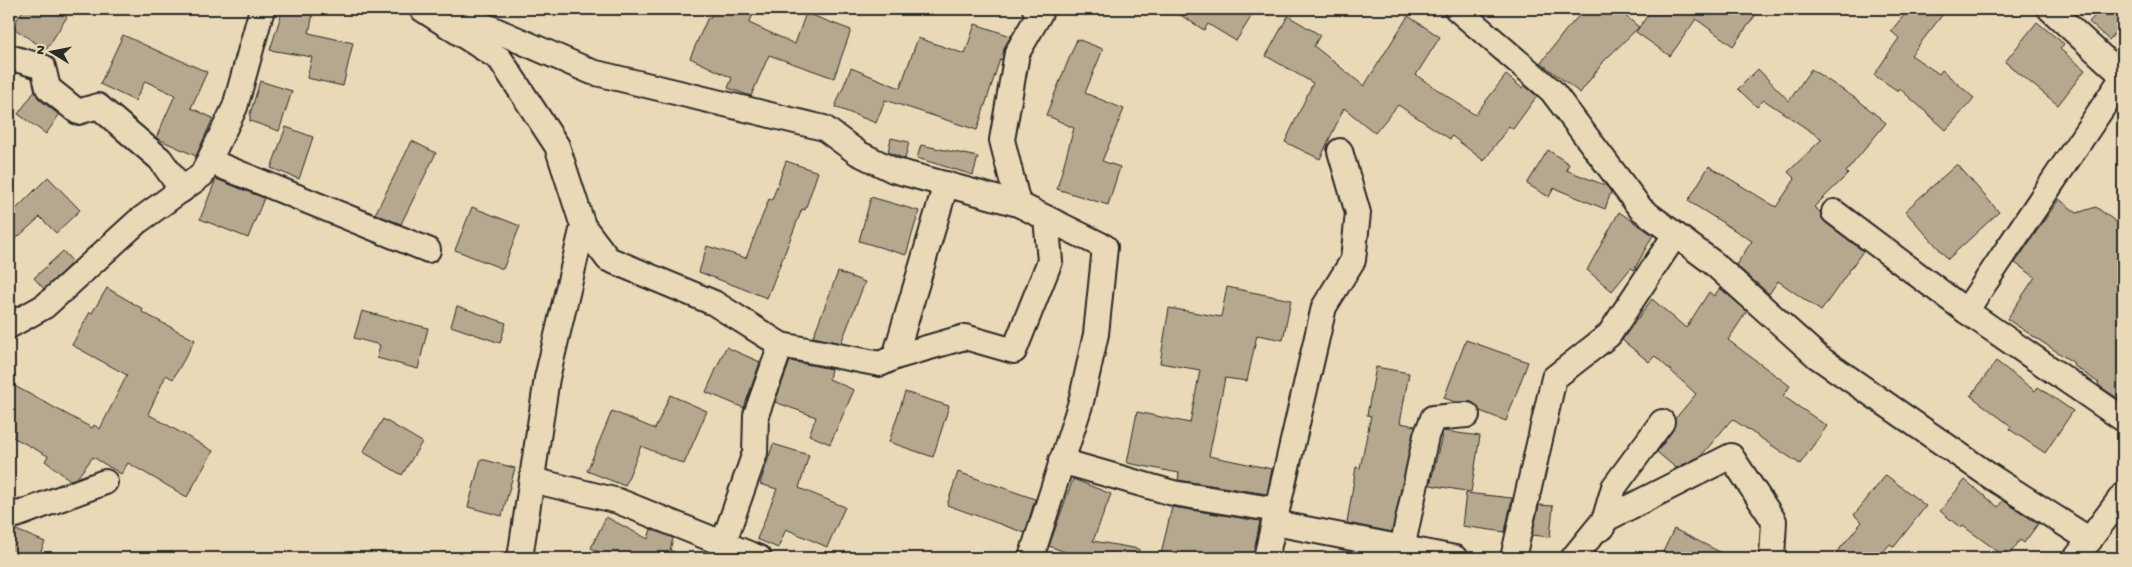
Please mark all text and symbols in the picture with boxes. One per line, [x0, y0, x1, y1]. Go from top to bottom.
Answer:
north arrow [28, 28, 78, 78]
text: N [32, 44, 51, 56]

